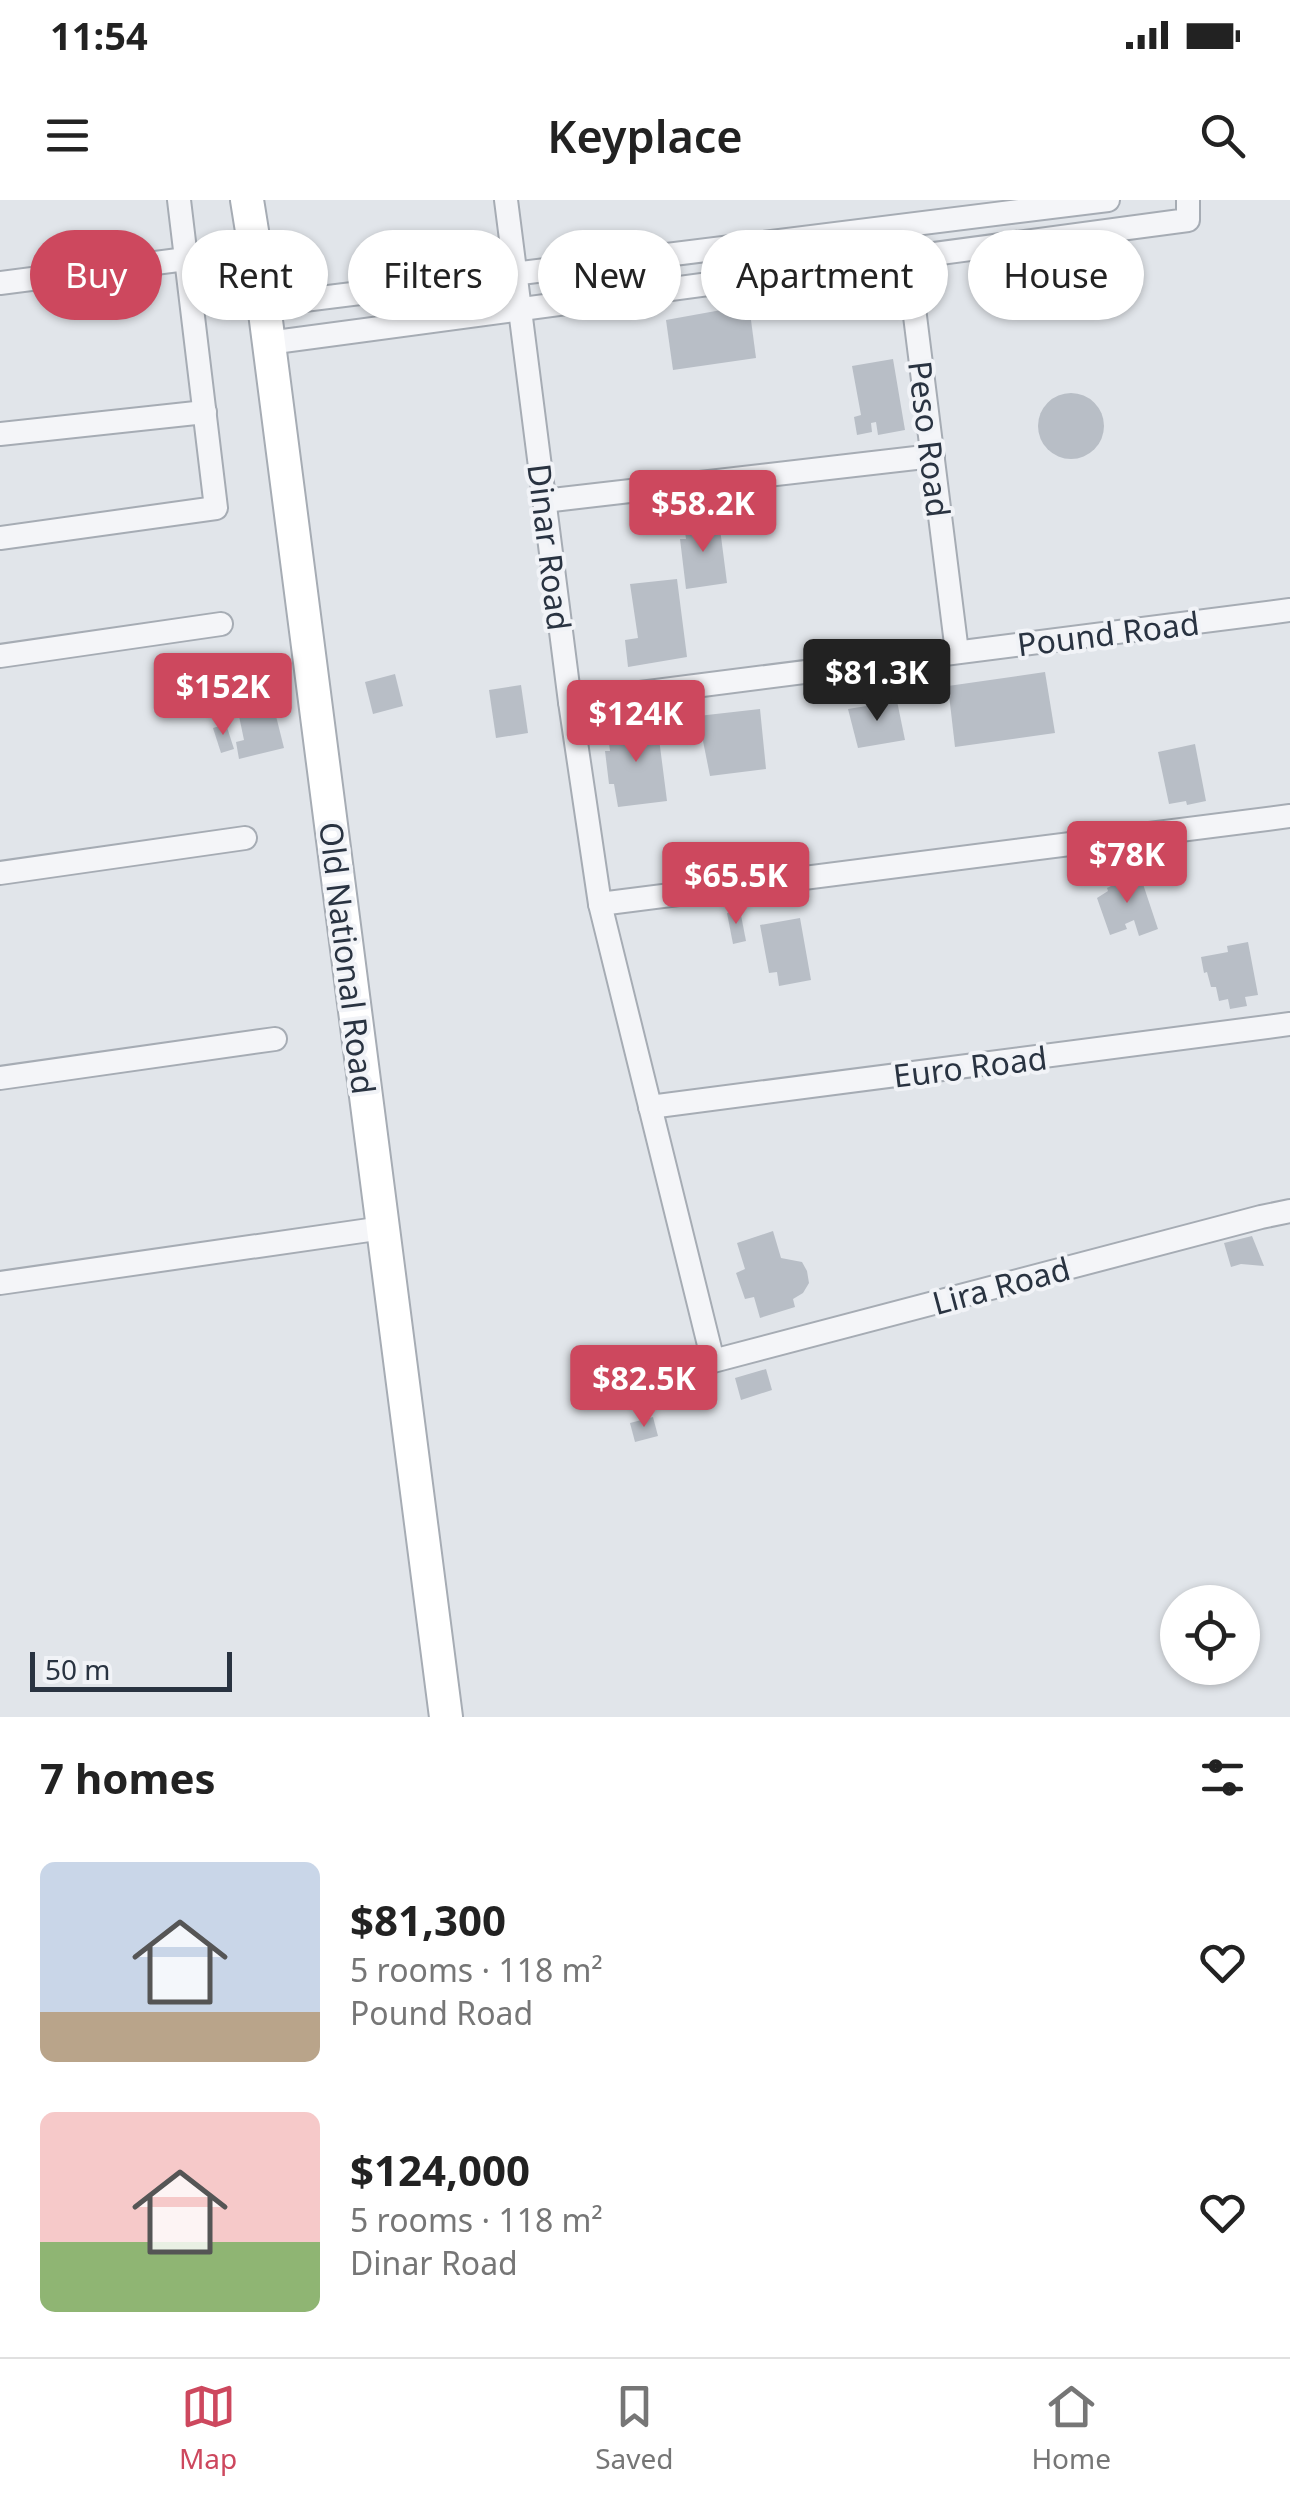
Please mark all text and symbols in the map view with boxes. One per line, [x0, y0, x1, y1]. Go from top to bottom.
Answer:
text: 11:54 [50, 9, 148, 61]
text: Keyplace [547, 105, 743, 166]
icon: menu [40, 108, 95, 163]
icon: search [1195, 108, 1250, 163]
chip: Buy [30, 230, 162, 320]
chip: Rent [182, 230, 328, 320]
chip: Filters [348, 230, 518, 320]
chip: New [538, 230, 681, 320]
chip: Apartment [701, 230, 948, 320]
chip: House [968, 230, 1144, 320]
street label: Peso Road [899, 358, 961, 520]
street label: Dinar Road [518, 461, 582, 633]
pin: $58.2K [622, 470, 784, 555]
text: $58.2K [651, 481, 755, 524]
street label: Pound Road [1014, 600, 1202, 666]
pin: $81.3K [796, 639, 958, 724]
text: $81.3K [825, 650, 929, 693]
pin: $152K [153, 653, 293, 738]
text: $152K [176, 664, 270, 707]
pin: $124K [566, 680, 706, 765]
text: $124K [589, 691, 683, 734]
street label: Old National Road [310, 819, 386, 1097]
pin: $78K [1068, 821, 1186, 906]
text: $78K [1089, 832, 1165, 875]
pin: $65.5K [655, 842, 817, 927]
text: $65.5K [684, 853, 788, 896]
street label: Euro Road [891, 1035, 1049, 1097]
street label: Lira Road [927, 1246, 1075, 1324]
pin: $82.5K [563, 1345, 725, 1430]
text: $82.5K [592, 1356, 696, 1399]
map controls [1160, 1585, 1260, 1685]
button: locate [1160, 1585, 1260, 1685]
scale bar [30, 1647, 232, 1692]
text: 50 m [45, 1650, 111, 1688]
text: 7 homes [40, 1749, 216, 1806]
icon: filters [1195, 1750, 1250, 1805]
text: $81,300 [350, 1891, 506, 1948]
icon: home [120, 1902, 240, 2022]
icon: heart [1195, 1935, 1250, 1990]
text: 5 rooms · 118 m² [350, 1948, 603, 1991]
text: Pound Road [350, 1991, 533, 2034]
text: $124,000 [350, 2141, 530, 2198]
icon: home [120, 2152, 240, 2272]
icon: heart [1195, 2185, 1250, 2240]
text: 5 rooms · 118 m² [350, 2198, 603, 2241]
text: Dinar Road [350, 2241, 518, 2284]
tab: Map [179, 2379, 237, 2477]
tab: Saved [595, 2379, 673, 2477]
tab: Home [1031, 2379, 1111, 2477]

